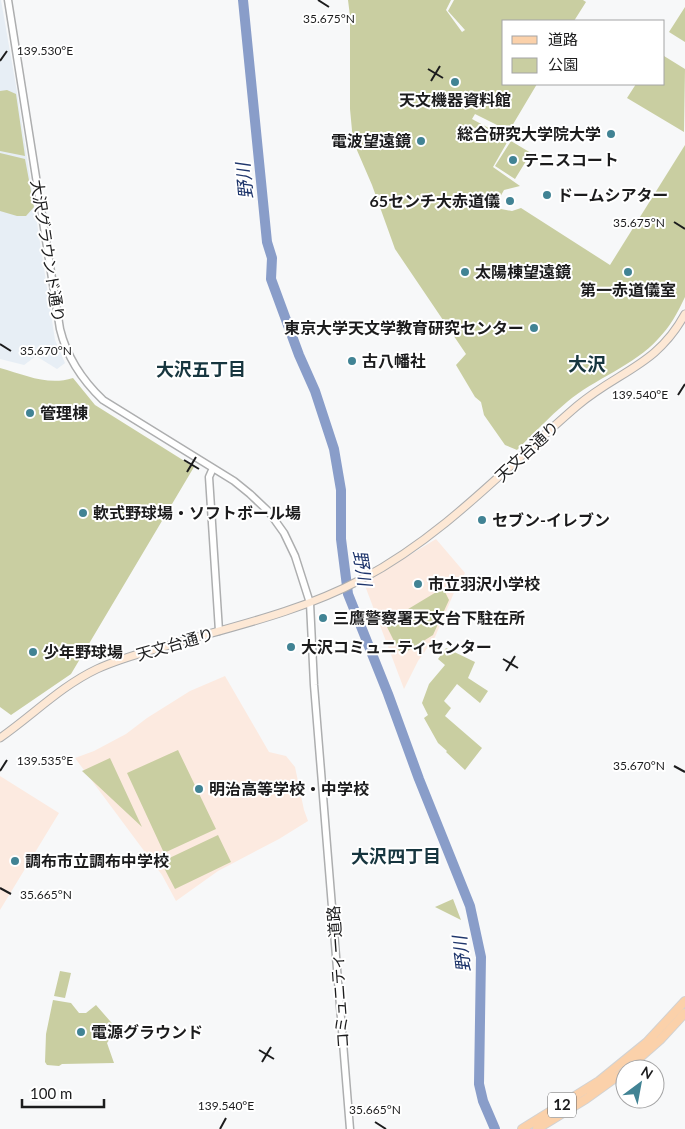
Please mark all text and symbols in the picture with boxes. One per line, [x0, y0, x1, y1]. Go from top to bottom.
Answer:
text: 35.675°N [303, 11, 355, 26]
legend [502, 20, 665, 85]
text: 道路 [548, 30, 578, 48]
text: 139.530°E [17, 43, 73, 58]
text: 公園 [548, 55, 578, 73]
marker: 天文機器資料館 [449, 76, 461, 88]
place label: 天文機器資料館 [399, 90, 511, 109]
place label: 総合研究大学院大学 [457, 124, 601, 143]
marker: 総合研究大学院大学 [605, 128, 617, 140]
place label: 電波望遠鏡 [331, 131, 411, 150]
marker: 電波望遠鏡 [415, 135, 427, 147]
place label: テニスコート [523, 150, 619, 169]
marker: テニスコート [507, 154, 519, 166]
water label: 野川 [231, 160, 257, 200]
street label: 大沢グラウンド通り [28, 178, 69, 324]
place label: ドームシアター [557, 185, 669, 204]
marker: ドームシアター [541, 189, 553, 201]
place label: 65センチ大赤道儀 [369, 191, 500, 210]
marker: 65センチ大赤道儀 [504, 195, 516, 207]
text: 35.675°N [613, 215, 665, 230]
place label: 太陽棟望遠鏡 [475, 262, 571, 281]
marker: 太陽棟望遠鏡 [459, 266, 471, 278]
marker: 第一赤道儀室 [622, 266, 634, 278]
place label: 第一赤道儀室 [580, 280, 676, 299]
place label: 東京大学天文学教育研究センター [284, 318, 524, 337]
marker: 東京大学天文学教育研究センター [528, 322, 540, 334]
text: 35.670°N [20, 343, 72, 358]
place label: 古八幡社 [362, 351, 426, 370]
district label: 大沢 [568, 352, 606, 375]
marker: 古八幡社 [346, 355, 358, 367]
district label: 大沢五丁目 [156, 358, 246, 380]
text: 139.540°E [612, 387, 668, 402]
place label: 管理棟 [40, 403, 88, 422]
marker: 管理棟 [24, 407, 36, 419]
street label: 天文台通り [491, 416, 562, 485]
place label: 軟式野球場・ソフトボール場 [93, 503, 301, 522]
marker: 軟式野球場・ソフトボール場 [77, 507, 89, 519]
place label: セブン-イレブン [492, 510, 610, 529]
marker: セブン-イレブン [476, 514, 488, 526]
water label: 野川 [349, 548, 377, 589]
place label: 市立羽沢小学校 [428, 574, 540, 593]
marker: 市立羽沢小学校 [412, 578, 424, 590]
place label: 三鷹警察署天文台下駐在所 [333, 608, 525, 627]
marker: 三鷹警察署天文台下駐在所 [317, 612, 329, 624]
street label: 天文台通り [134, 623, 216, 664]
place label: 大沢コミュニティセンター [301, 637, 492, 656]
marker: 大沢コミュニティセンター [285, 641, 297, 653]
place label: 少年野球場 [43, 642, 123, 661]
marker: 少年野球場 [27, 646, 39, 658]
text: 139.535°E [17, 753, 73, 768]
text: 35.670°N [613, 758, 665, 773]
place label: 明治高等学校・中学校 [209, 779, 369, 798]
marker: 明治高等学校・中学校 [193, 783, 205, 795]
district label: 大沢四丁目 [351, 845, 441, 867]
place label: 調布市立調布中学校 [25, 851, 169, 870]
marker: 調布市立調布中学校 [9, 855, 21, 867]
text: 35.665°N [20, 887, 72, 902]
street label: コミュニティー道路 [323, 905, 352, 1049]
water label: 野川 [448, 933, 474, 973]
place label: 電源グラウンド [91, 1022, 203, 1041]
marker: 電源グラウンド [75, 1026, 87, 1038]
north arrow [615, 1059, 665, 1109]
text: N [638, 1062, 656, 1083]
scale bar [22, 1076, 105, 1108]
text: 100 m [30, 1084, 72, 1102]
road number: 12 [548, 1092, 576, 1118]
text: 139.540°E [198, 1098, 254, 1113]
text: 35.665°N [349, 1102, 401, 1117]

